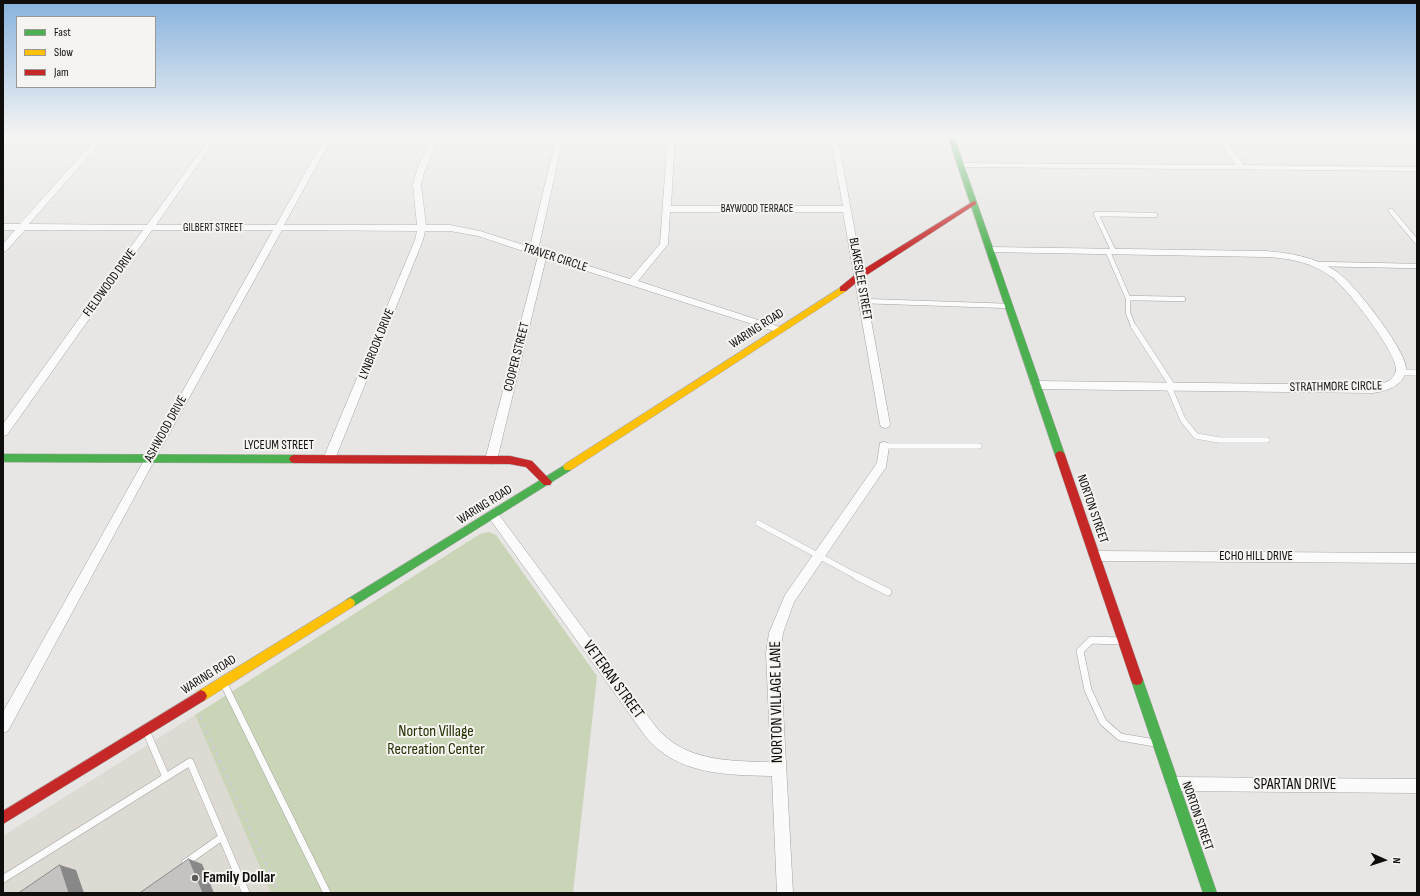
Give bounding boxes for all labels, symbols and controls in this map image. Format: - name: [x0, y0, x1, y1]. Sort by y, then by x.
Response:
- legend: [16, 16, 156, 88]
- text: Fast: [54, 25, 71, 40]
- text: Slow: [54, 45, 73, 60]
- text: Jam: [54, 65, 69, 80]
- street label: BAYWOOD TERRACE: [721, 202, 793, 216]
- street label: GILBERT STREET: [183, 221, 243, 235]
- street label: BLAKESLEE STREET: [845, 237, 875, 321]
- street label: TRAVER CIRCLE: [521, 240, 589, 276]
- street label: FIELDWOOD DRIVE: [80, 246, 140, 320]
- street label: LYNBROOK DRIVE: [356, 306, 398, 382]
- street label: WARING ROAD: [727, 306, 787, 352]
- street label: COOPER STREET: [501, 321, 533, 393]
- street label: STRATHMORE CIRCLE: [1290, 378, 1382, 396]
- street label: ASHWOOD DRIVE: [141, 393, 191, 465]
- street label: LYCEUM STREET: [244, 438, 314, 454]
- street label: NORTON STREET: [1073, 473, 1111, 545]
- street label: WARING ROAD: [455, 482, 515, 528]
- street label: ECHO HILL DRIVE: [1219, 549, 1293, 565]
- street label: VETERAN STREET: [578, 637, 648, 723]
- street label: NORTON VILLAGE LANE: [766, 641, 788, 763]
- street label: WARING ROAD: [179, 652, 239, 698]
- park label: Norton Village Recreation Center: [387, 722, 485, 760]
- street label: SPARTAN DRIVE: [1254, 775, 1336, 795]
- street label: NORTON STREET: [1178, 780, 1216, 852]
- north arrow: [1364, 840, 1404, 880]
- text: N: [1390, 857, 1403, 864]
- place label: Family Dollar: [203, 868, 275, 888]
- marker: Family Dollar: [190, 873, 200, 883]

